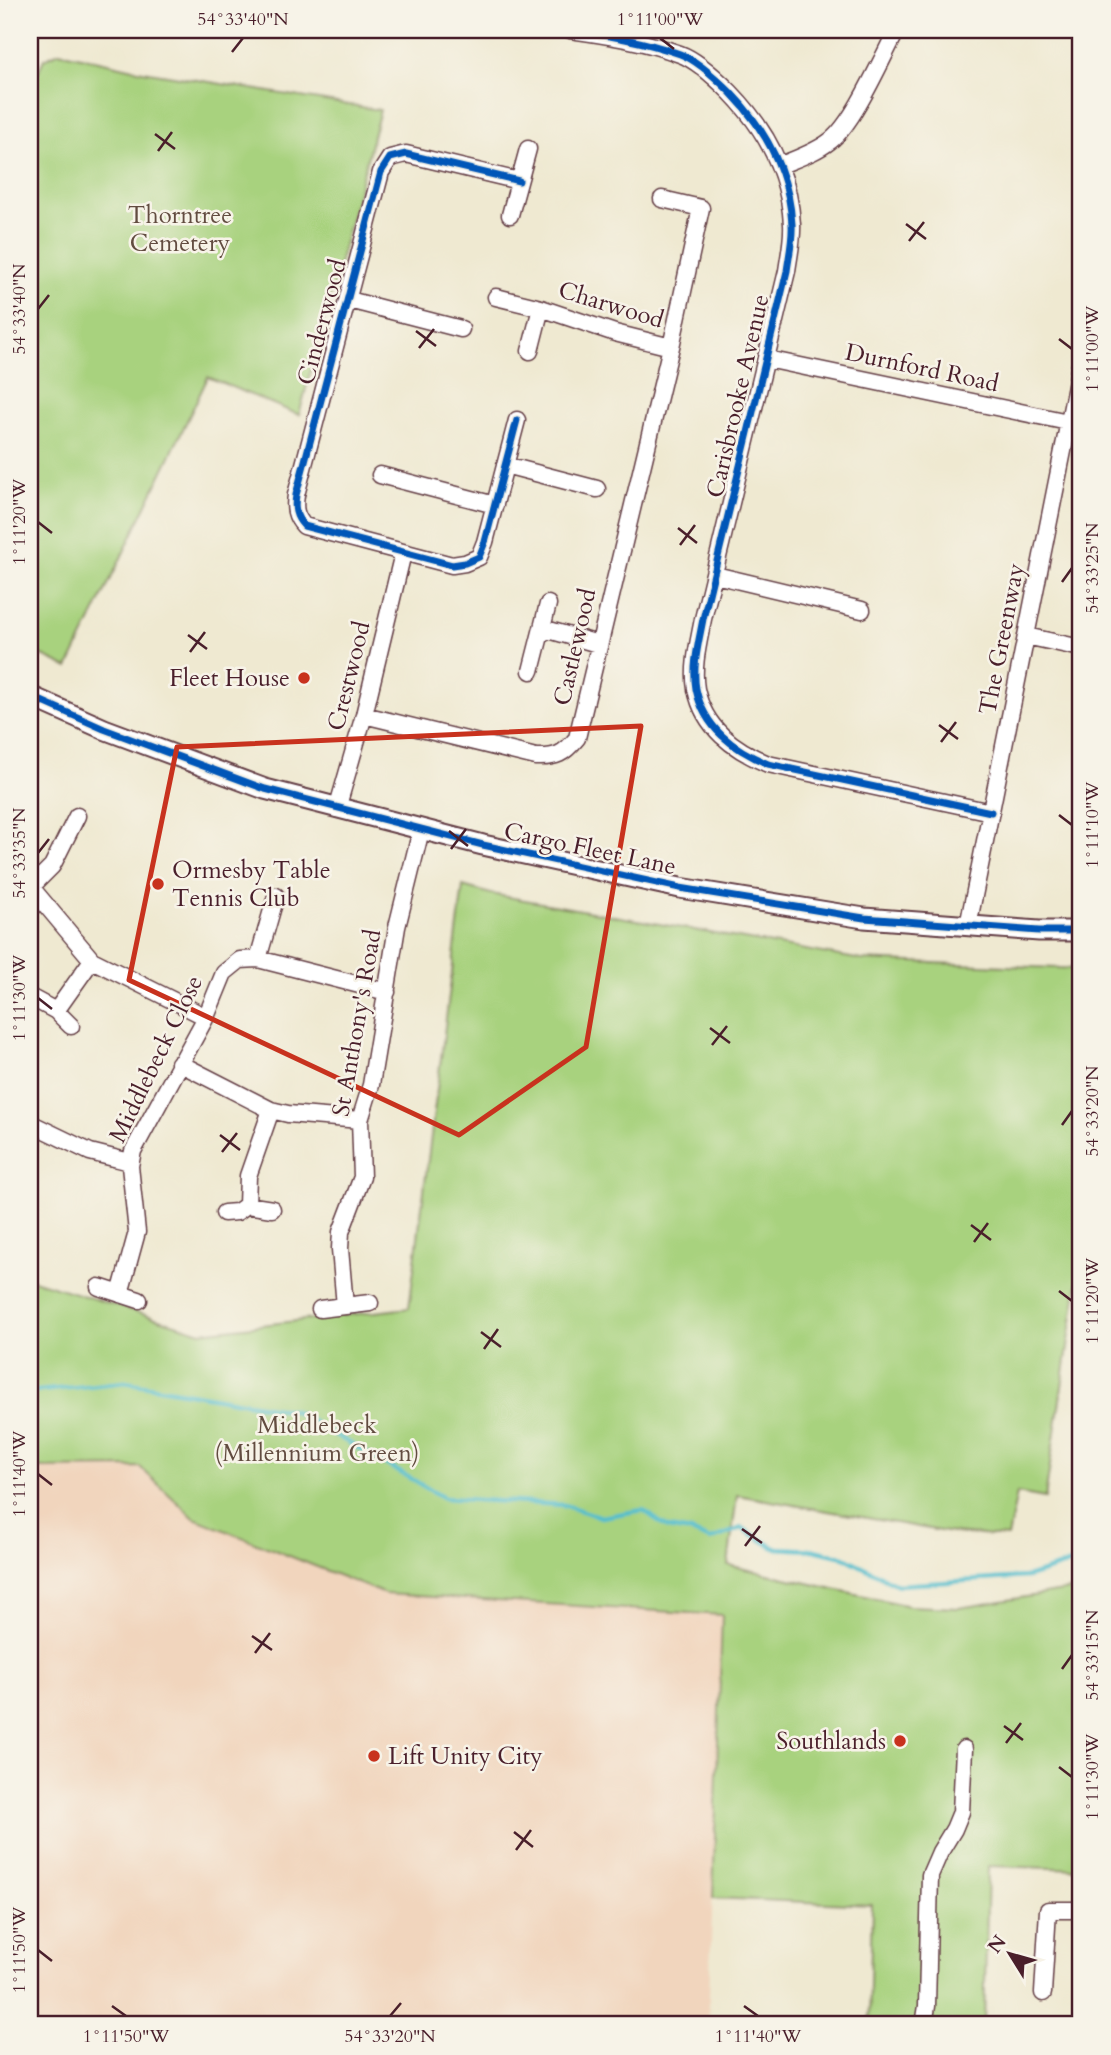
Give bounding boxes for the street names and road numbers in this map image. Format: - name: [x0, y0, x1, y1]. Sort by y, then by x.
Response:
- street label: Cinderwood: [289, 255, 355, 389]
- street label: Charwood: [554, 273, 668, 337]
- street label: Carisbrooke Avenue: [699, 291, 777, 501]
- street label: Durnford Road: [842, 336, 1002, 400]
- street label: The Greenway: [971, 560, 1033, 718]
- street label: Castlewood: [546, 585, 605, 709]
- street label: Crestwood: [319, 618, 379, 734]
- street label: Cargo Fleet Lane: [501, 815, 679, 883]
- street label: St Anthony's Road: [324, 927, 390, 1119]
- street label: Middlebeck Close: [101, 970, 211, 1148]

